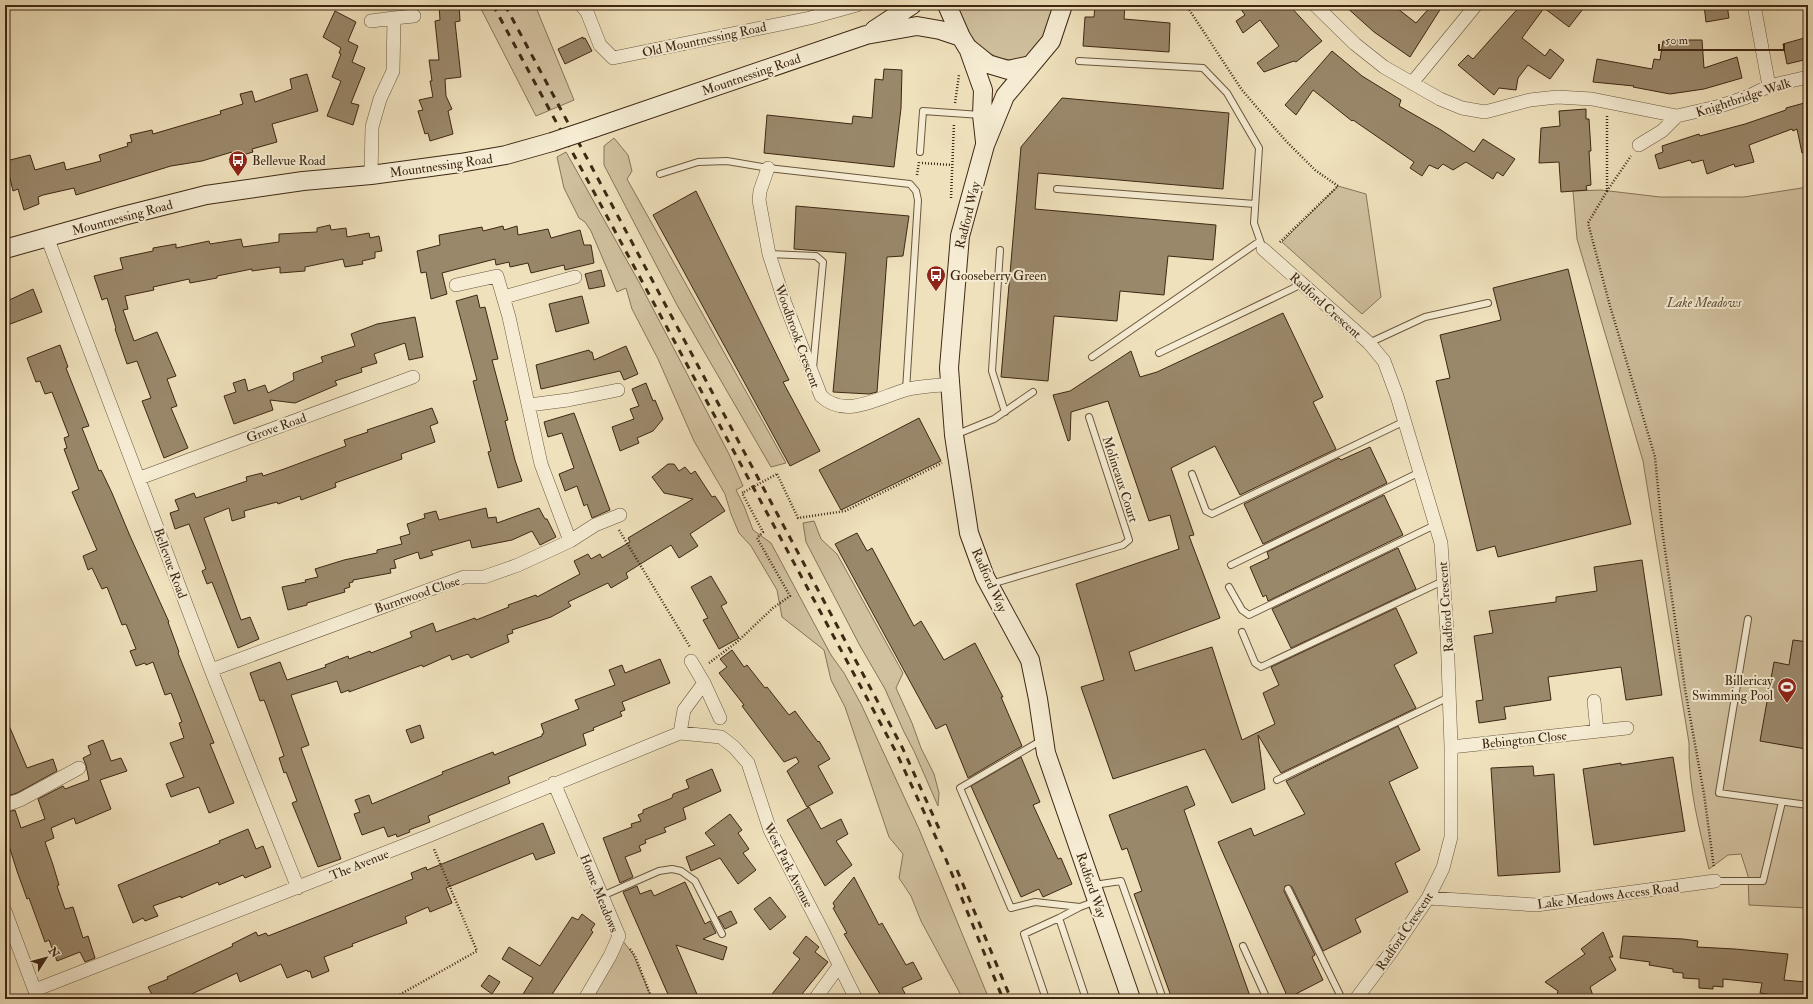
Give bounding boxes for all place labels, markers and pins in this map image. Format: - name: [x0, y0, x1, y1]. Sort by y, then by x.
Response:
- bus stop icon: Bellevue Road: [227, 149, 249, 177]
- place label: Bellevue Road: [252, 153, 326, 169]
- bus stop icon: Gooseberry Green: [925, 264, 947, 292]
- place label: Gooseberry Green: [950, 268, 1047, 285]
- place label: Billericay Swimming Pool: [1692, 673, 1774, 704]
- sports icon: Billericay Swimming Pool: [1776, 676, 1798, 704]

